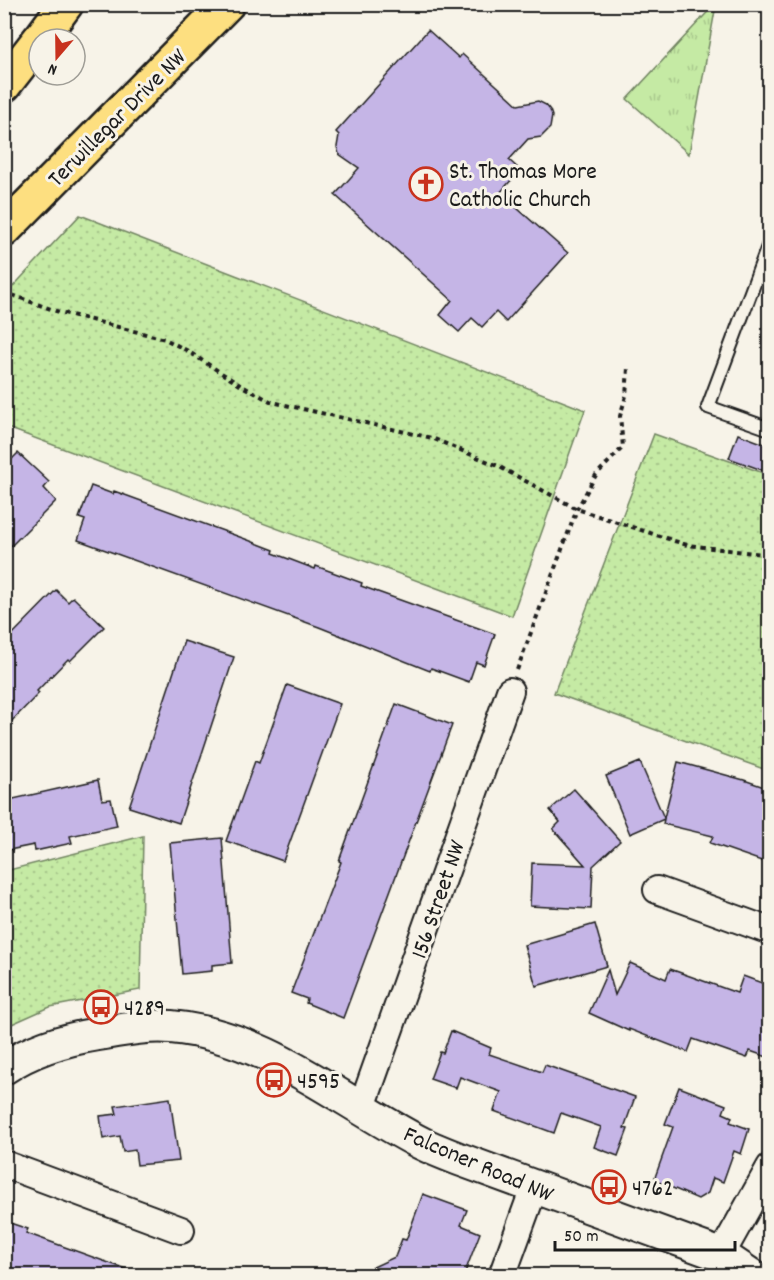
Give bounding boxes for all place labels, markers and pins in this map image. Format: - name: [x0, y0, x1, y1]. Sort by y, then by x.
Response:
- place label: St. Thomas More Catholic Church: [449, 156, 597, 218]
- church icon: St. Thomas More Catholic Church: [408, 166, 444, 202]
- bus stop icon: 4289: [83, 989, 119, 1025]
- place label: 4289: [124, 993, 165, 1027]
- bus stop icon: 4595: [256, 1062, 292, 1098]
- place label: 4595: [297, 1066, 340, 1100]
- bus stop icon: 4762: [591, 1169, 627, 1205]
- place label: 4762: [632, 1173, 673, 1207]

